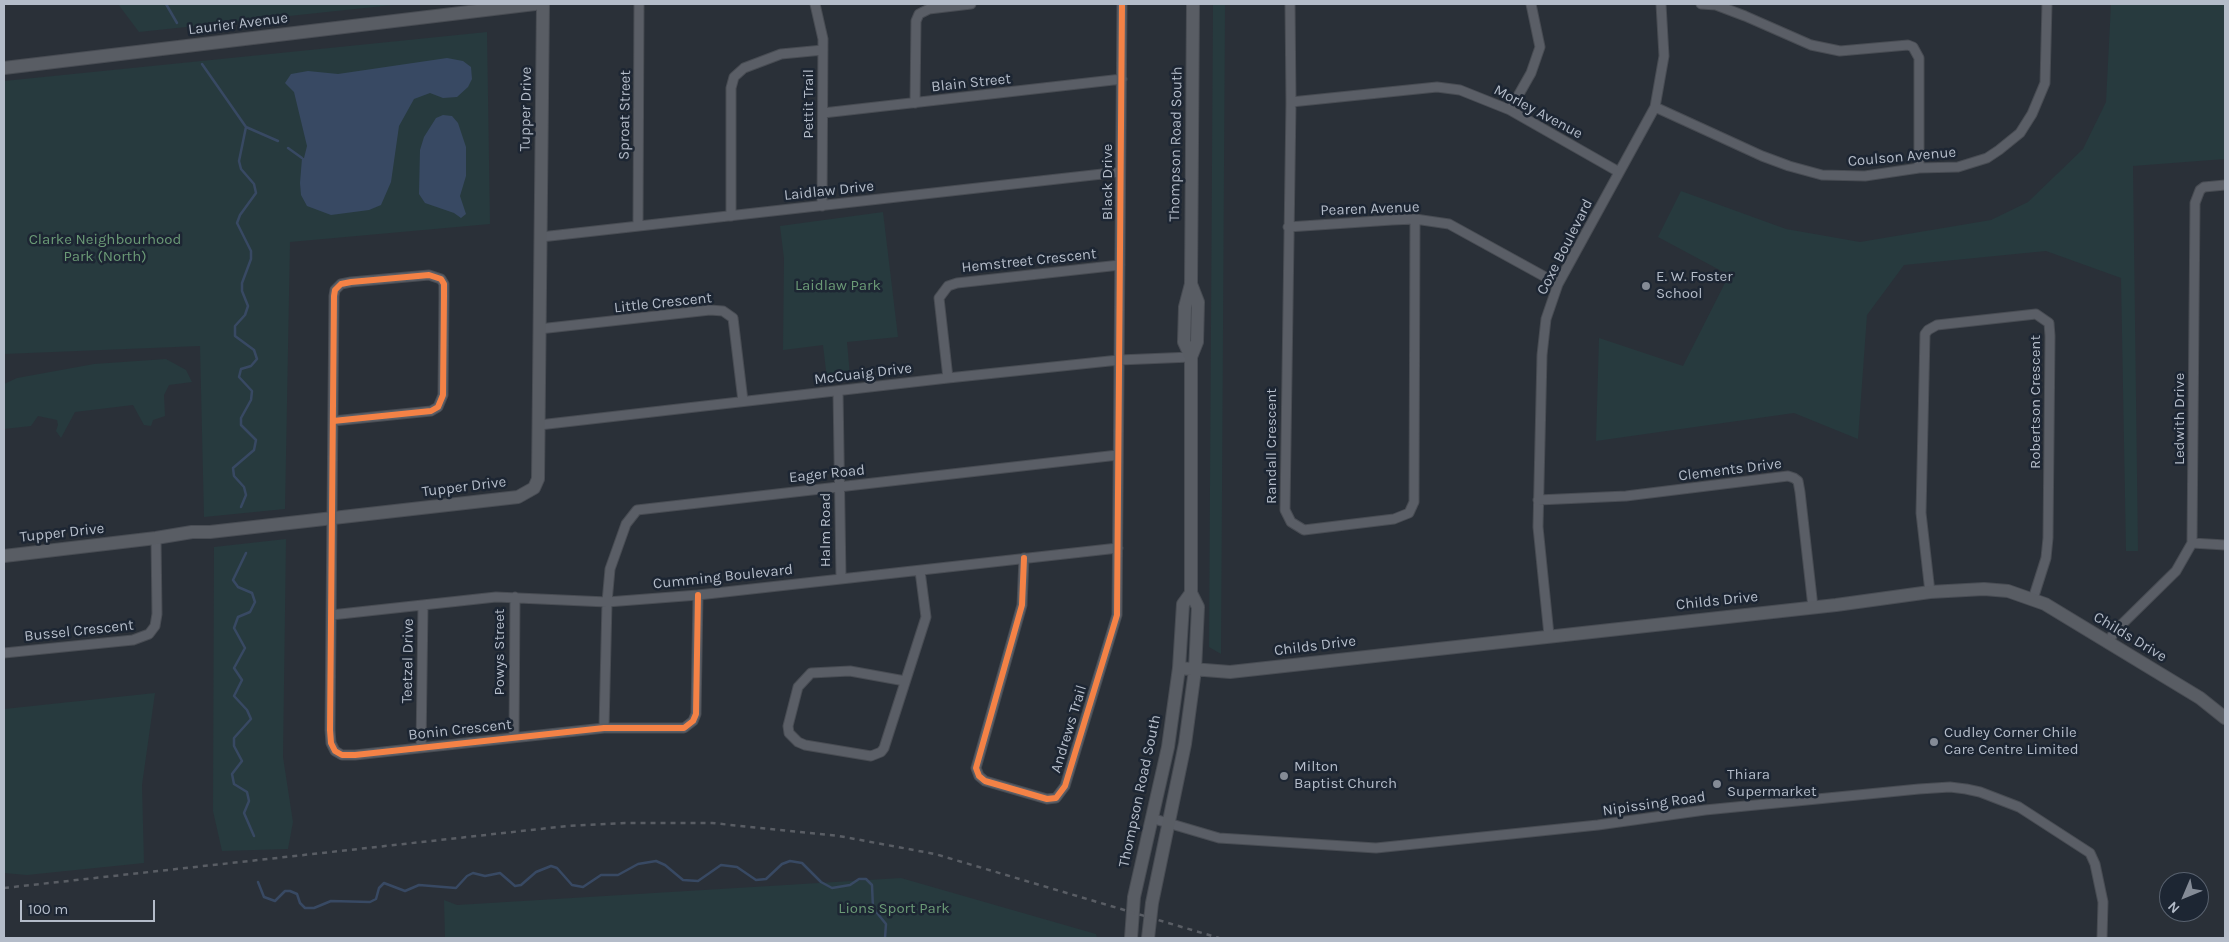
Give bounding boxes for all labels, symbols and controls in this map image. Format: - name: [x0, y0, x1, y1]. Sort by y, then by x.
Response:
- street label: Laurier Avenue: [187, 9, 289, 39]
- street label: Tupper Drive: [516, 66, 536, 152]
- street label: Thompson Road South: [1166, 66, 1186, 222]
- street label: Pettit Trail: [800, 69, 818, 139]
- street label: Sproat Street: [615, 70, 635, 160]
- street label: Blain Street: [930, 70, 1012, 96]
- street label: Morley Avenue: [1490, 81, 1586, 143]
- street label: Coulson Avenue: [1847, 143, 1957, 171]
- street label: Black Drive: [1099, 144, 1117, 220]
- street label: Laidlaw Drive: [783, 177, 875, 205]
- street label: Coxe Boulevard: [1533, 196, 1597, 298]
- street label: Pearen Avenue: [1320, 198, 1420, 220]
- park label: Clarke Neighbourhood Park (North): [29, 231, 181, 266]
- street label: Hemstreet Crescent: [961, 245, 1097, 277]
- place label: E. W. Foster School: [1656, 268, 1733, 303]
- park label: Laidlaw Park: [795, 277, 881, 295]
- marker: E. W. Foster School: [1640, 280, 1652, 292]
- street label: Little Crescent: [613, 289, 713, 317]
- street label: Robertson Crescent: [2027, 335, 2045, 469]
- street label: McCuaig Drive: [813, 359, 913, 389]
- street label: Ledwith Drive: [2171, 373, 2189, 465]
- street label: Randall Crescent: [1263, 388, 1281, 504]
- street label: Clements Drive: [1677, 455, 1783, 485]
- street label: Eager Road: [788, 461, 866, 487]
- street label: Tupper Drive: [421, 473, 507, 501]
- street label: Halm Road: [817, 493, 835, 567]
- street label: Tupper Drive: [19, 520, 105, 546]
- street label: Cumming Boulevard: [652, 561, 794, 593]
- street label: Childs Drive: [1675, 588, 1759, 614]
- street label: Childs Drive: [2090, 608, 2170, 666]
- street label: Powys Street: [491, 609, 509, 695]
- street label: Bussel Crescent: [23, 616, 135, 646]
- street label: Teetzel Drive: [398, 618, 418, 704]
- street label: Childs Drive: [1273, 632, 1357, 660]
- street label: Andrews Trail: [1047, 683, 1091, 775]
- street label: Thompson Road South: [1115, 713, 1165, 869]
- street label: Bonin Crescent: [407, 716, 513, 744]
- place label: Cudley Corner Chile Care Centre Limited: [1944, 724, 2079, 759]
- marker: Cudley Corner Chile Care Centre Limited: [1928, 736, 1940, 748]
- place label: Milton Baptist Church: [1294, 758, 1397, 793]
- place label: Thiara Supermarket: [1727, 766, 1817, 801]
- marker: Milton Baptist Church: [1278, 770, 1290, 782]
- marker: Thiara Supermarket: [1711, 778, 1723, 790]
- street label: Nipissing Road: [1601, 788, 1707, 820]
- north arrow: [2159, 872, 2209, 922]
- scale bar: [22, 890, 158, 922]
- text: N: [2164, 898, 2183, 917]
- text: 100 m: [28, 900, 68, 918]
- park label: Lions Sport Park: [838, 900, 950, 918]

